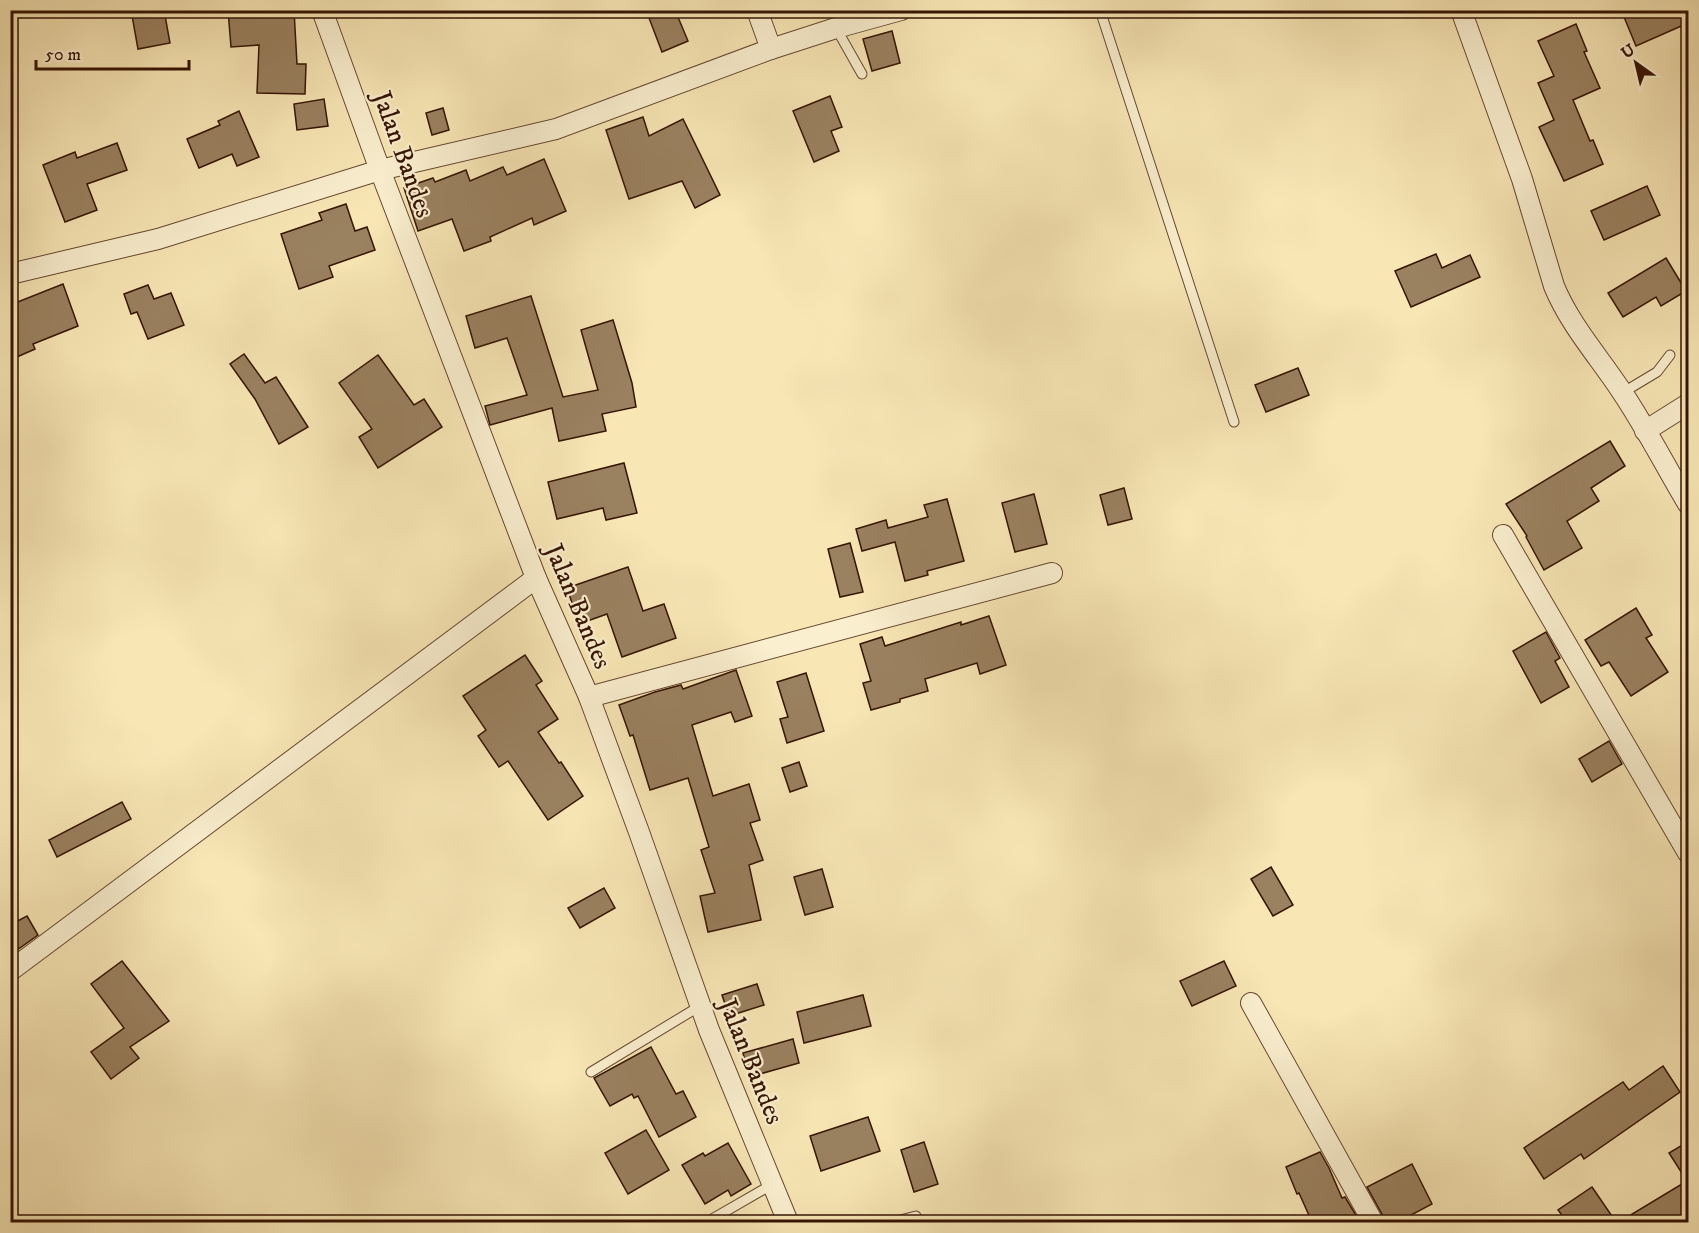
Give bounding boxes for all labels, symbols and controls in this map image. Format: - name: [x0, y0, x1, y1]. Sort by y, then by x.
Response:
- scale bar: [36, 33, 189, 71]
- north arrow: [1606, 33, 1666, 93]
- text: U: [1617, 39, 1639, 63]
- text: 50 m: [45, 44, 81, 66]
- street label: Jalan Bandes: [364, 85, 441, 222]
- street label: Jalan Bandes: [536, 537, 619, 674]
- street label: Jalan Bandes: [710, 992, 791, 1129]

